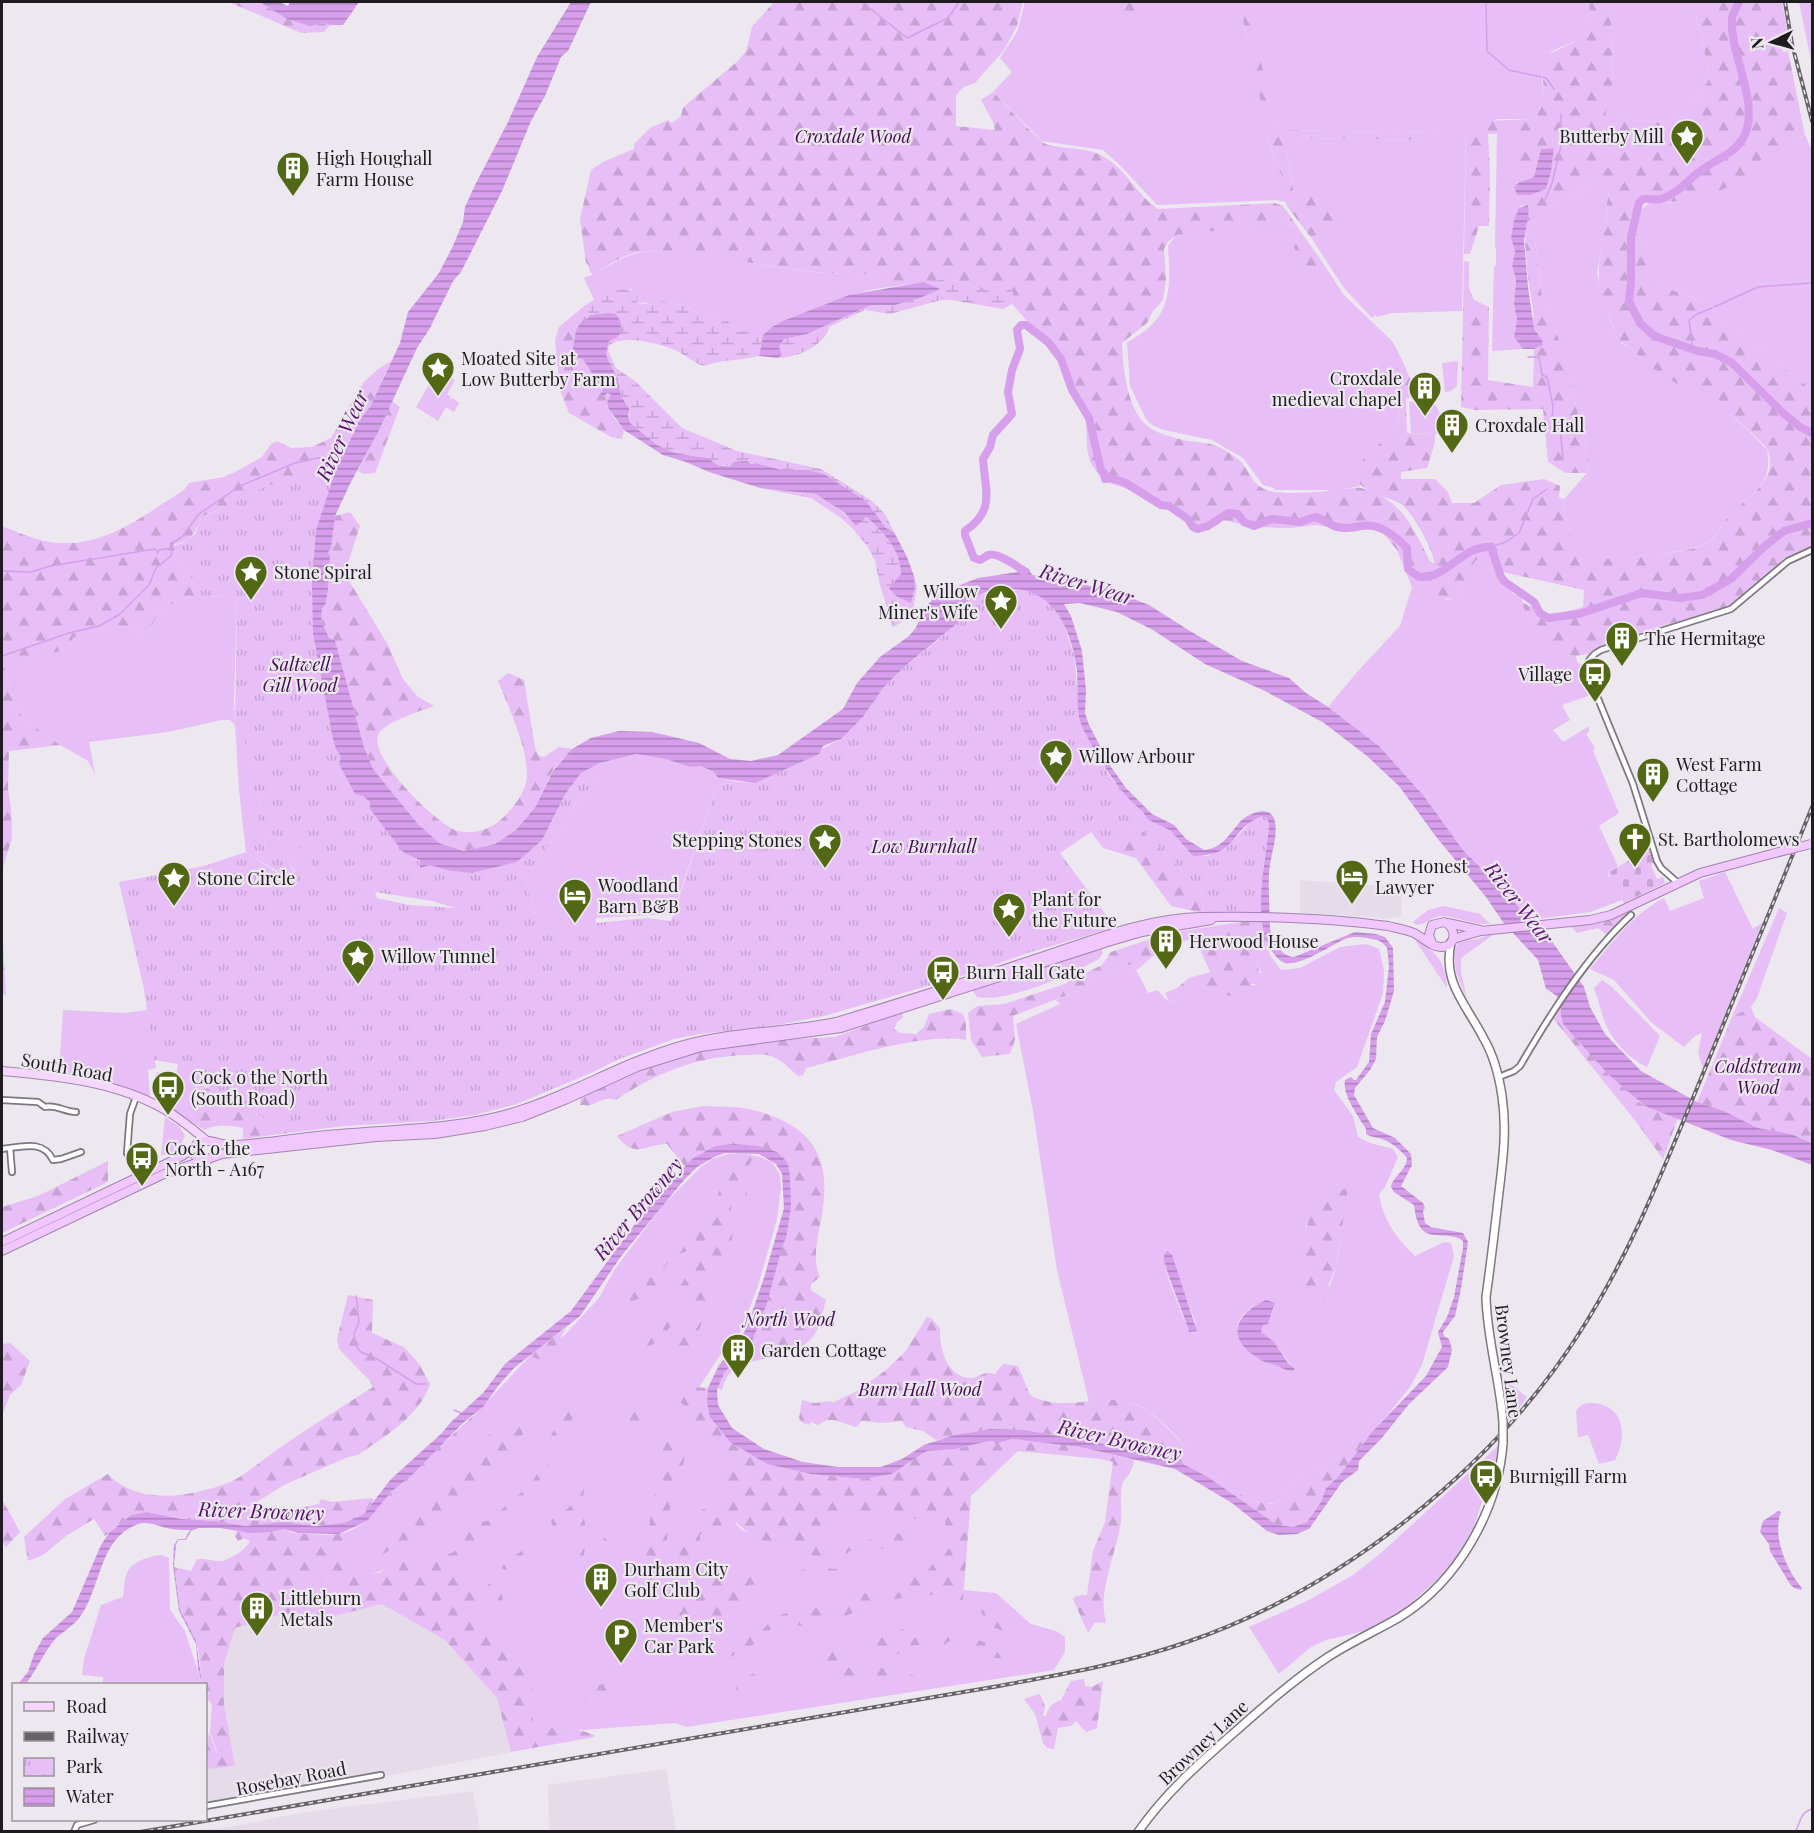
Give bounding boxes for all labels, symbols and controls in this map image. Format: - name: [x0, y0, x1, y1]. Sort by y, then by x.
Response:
- north arrow: [1742, 12, 1802, 72]
- text: N: [1746, 36, 1768, 50]
- place icon: Butterby Mill: [1669, 118, 1705, 165]
- park label: Croxdale Wood: [795, 124, 913, 148]
- place label: Butterby Mill: [1559, 124, 1664, 148]
- place label: High Houghall Farm House: [316, 146, 432, 191]
- building icon: High Houghall Farm House: [275, 150, 311, 197]
- place label: Moated Site at Low Butterby Farm: [461, 346, 616, 391]
- place icon: Moated Site at Low Butterby Farm: [420, 350, 456, 397]
- place label: Croxdale medieval chapel: [1272, 366, 1402, 411]
- building icon: Croxdale medieval chapel: [1407, 370, 1443, 417]
- water label: River Wear: [308, 384, 374, 485]
- building icon: Croxdale Hall: [1434, 407, 1470, 454]
- place label: Croxdale Hall: [1475, 413, 1584, 437]
- place icon: Stone Spiral: [233, 554, 269, 601]
- water label: River Wear: [1036, 556, 1139, 610]
- place label: Stone Spiral: [274, 560, 372, 584]
- place label: Willow Miner's Wife: [878, 579, 978, 624]
- place icon: Willow Miner's Wife: [983, 583, 1019, 630]
- building icon: The Hermitage: [1604, 620, 1640, 667]
- place label: The Hermitage: [1645, 626, 1766, 650]
- park label: Saltwell Gill Wood: [263, 652, 339, 697]
- bus stop icon: Village: [1577, 656, 1613, 703]
- place label: Village: [1517, 662, 1572, 686]
- place icon: Willow Arbour: [1038, 738, 1074, 785]
- place label: Willow Arbour: [1078, 744, 1195, 768]
- place label: West Farm Cottage: [1675, 752, 1762, 797]
- building icon: West Farm Cottage: [1635, 756, 1671, 803]
- church icon: St. Bartholomews: [1617, 821, 1653, 868]
- place icon: Stepping Stones: [807, 822, 843, 869]
- place label: St. Bartholomews: [1658, 827, 1800, 851]
- place label: Stepping Stones: [672, 828, 802, 852]
- park label: Low Burnhall: [871, 834, 977, 858]
- place label: The Honest Lawyer: [1375, 854, 1468, 899]
- water label: River Wear: [1479, 855, 1561, 950]
- hotel icon: The Honest Lawyer: [1334, 858, 1370, 905]
- place icon: Stone Circle: [156, 860, 192, 907]
- place label: Stone Circle: [197, 866, 295, 890]
- place label: Woodland Barn B&B: [597, 873, 679, 918]
- hotel icon: Woodland Barn B&B: [557, 877, 593, 924]
- place label: Plant for the Future: [1032, 887, 1117, 932]
- place icon: Plant for the Future: [991, 891, 1027, 938]
- building icon: Herwood House: [1148, 923, 1184, 970]
- place label: Herwood House: [1189, 929, 1319, 953]
- place icon: Willow Tunnel: [340, 938, 376, 985]
- place label: Willow Tunnel: [380, 944, 496, 968]
- bus stop icon: Burn Hall Gate: [925, 954, 961, 1001]
- place label: Burn Hall Gate: [966, 960, 1085, 984]
- street label: South Road: [19, 1047, 115, 1087]
- park label: Coldstream Wood: [1714, 1054, 1802, 1099]
- place label: Cock o the North (South Road): [191, 1065, 328, 1110]
- bus stop icon: Cock o the North (South Road): [150, 1069, 186, 1116]
- place label: Cock o the North - A167: [165, 1136, 265, 1181]
- bus stop icon: Cock o the North - A167: [124, 1140, 160, 1187]
- water label: River Browney: [585, 1151, 688, 1266]
- street label: Browney Lane: [1490, 1303, 1528, 1419]
- park label: North Wood: [741, 1307, 836, 1331]
- building icon: Garden Cottage: [720, 1332, 756, 1379]
- place label: Garden Cottage: [761, 1338, 887, 1362]
- park label: Burn Hall Wood: [857, 1377, 983, 1401]
- water label: River Browney: [1055, 1411, 1185, 1466]
- bus stop icon: Burnigill Farm: [1468, 1458, 1504, 1505]
- place label: Burnigill Farm: [1509, 1464, 1627, 1488]
- water label: River Browney: [196, 1494, 325, 1526]
- place label: Durham City Golf Club: [624, 1557, 728, 1602]
- building icon: Durham City Golf Club: [583, 1561, 619, 1608]
- place label: Littleburn Metals: [280, 1586, 362, 1631]
- building icon: Littleburn Metals: [239, 1590, 275, 1637]
- place label: Member's Car Park: [644, 1613, 723, 1658]
- parking icon: Member's Car Park: [603, 1617, 639, 1664]
- legend: [12, 1683, 207, 1821]
- text: Road: [66, 1694, 107, 1718]
- street label: Browney Lane: [1153, 1694, 1253, 1790]
- text: Railway: [66, 1724, 129, 1748]
- text: Park: [66, 1754, 103, 1778]
- street label: Rosebay Road: [234, 1755, 349, 1800]
- text: Water: [65, 1784, 114, 1808]

